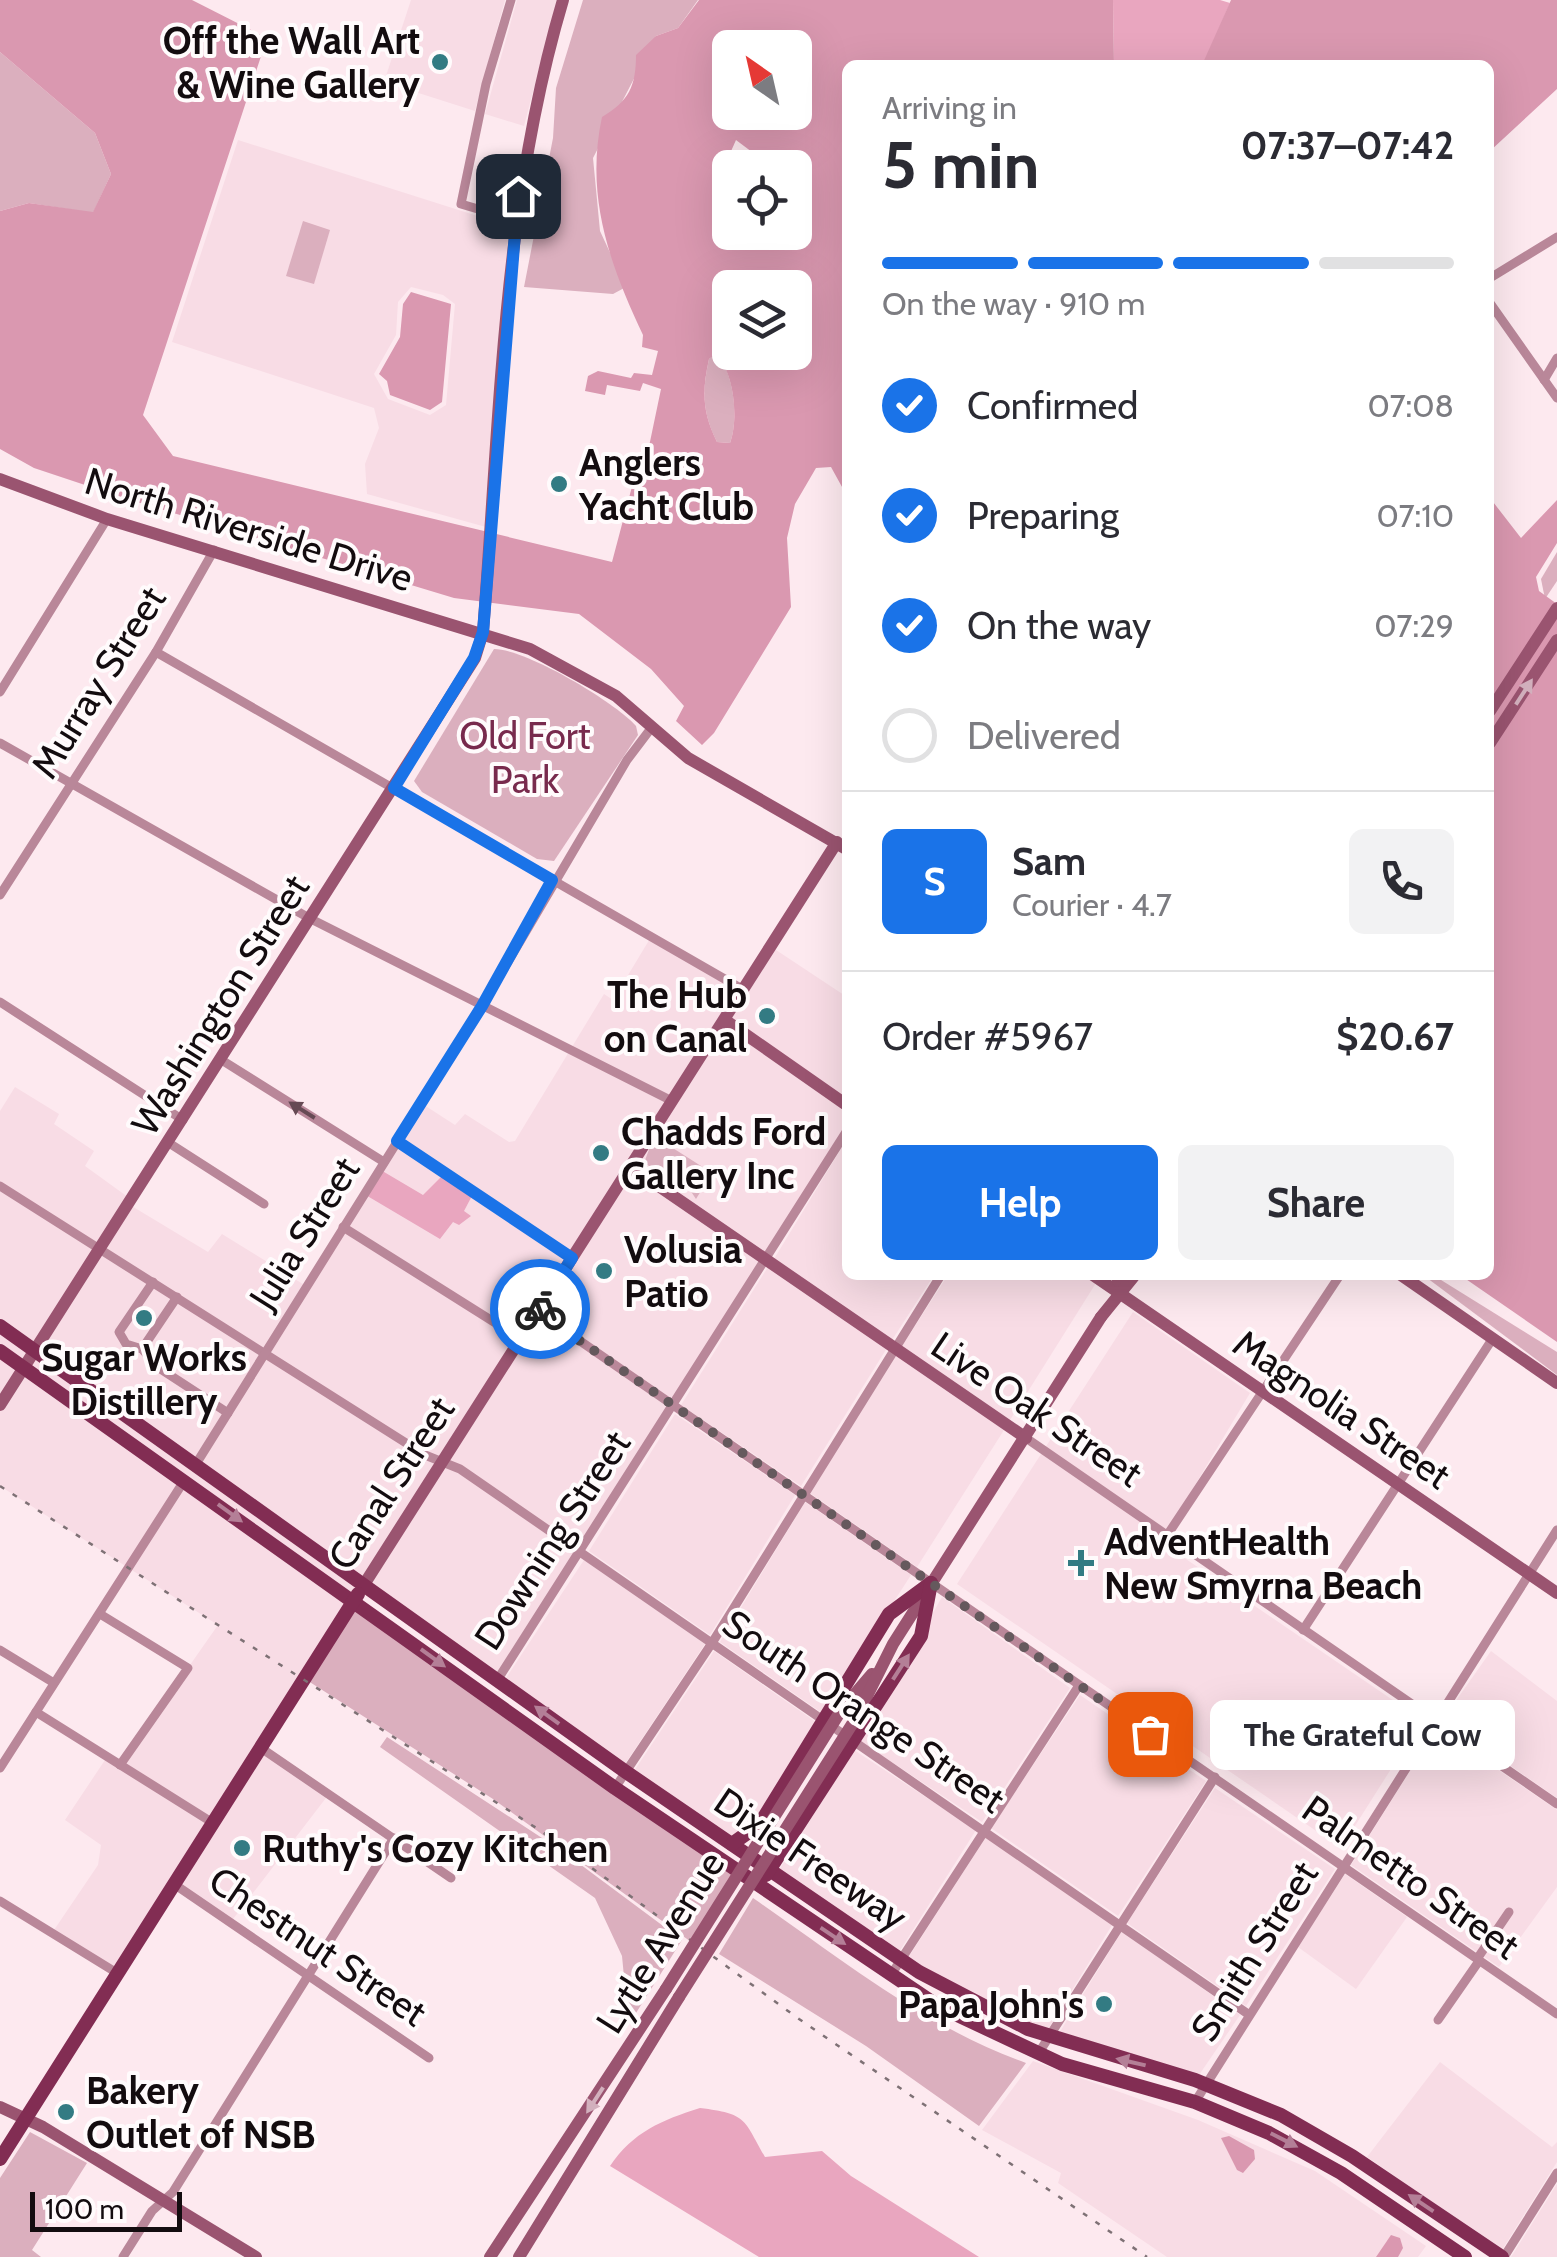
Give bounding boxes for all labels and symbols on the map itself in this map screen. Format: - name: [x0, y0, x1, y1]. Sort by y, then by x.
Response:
- place label: Off the Wall Art & Wine Gallery: [163, 17, 421, 108]
- north arrow: [712, 30, 812, 130]
- marker: Off the Wall Art & Wine Gallery: [429, 51, 451, 73]
- pin: [476, 154, 561, 239]
- place label: Anglers Yacht Club: [578, 439, 754, 530]
- street label: North Riverside Drive: [80, 457, 418, 601]
- marker: Anglers Yacht Club: [548, 473, 570, 495]
- street label: Murray Street: [21, 577, 176, 786]
- one-way arrow: [1514, 678, 1532, 705]
- park label: Old Fort Park: [459, 712, 591, 803]
- street label: Washington Street: [121, 866, 319, 1144]
- place label: The Hub on Canal: [604, 971, 747, 1062]
- marker: The Hub on Canal: [756, 1005, 778, 1027]
- one-way arrow: [288, 1102, 316, 1119]
- place label: Chadds Ford Gallery Inc: [621, 1108, 826, 1199]
- marker: Chadds Ford Gallery Inc: [590, 1142, 612, 1164]
- street label: Julia Street: [238, 1148, 369, 1319]
- place label: Volusia Patio: [624, 1226, 742, 1317]
- courier: [490, 1259, 590, 1359]
- marker: Volusia Patio: [593, 1260, 615, 1282]
- marker: Sugar Works Distillery: [133, 1307, 155, 1329]
- street label: Magnolia Street: [1225, 1319, 1460, 1499]
- street label: Live Oak Street: [923, 1321, 1151, 1497]
- place label: Sugar Works Distillery: [41, 1334, 247, 1425]
- street label: Canal Street: [318, 1388, 464, 1578]
- street label: Downing Street: [464, 1422, 640, 1658]
- one-way arrow: [217, 1503, 243, 1522]
- place label: AdventHealth New Smyrna Beach: [1104, 1518, 1422, 1609]
- marker: AdventHealth New Smyrna Beach: [1068, 1550, 1094, 1576]
- street label: South Orange Street: [714, 1599, 1014, 1823]
- one-way arrow: [420, 1647, 446, 1667]
- one-way arrow: [892, 1653, 910, 1680]
- pin: [1108, 1692, 1193, 1777]
- callout: The Grateful Cow: [1210, 1699, 1515, 1769]
- one-way arrow: [534, 1706, 561, 1725]
- street label: Dixie Freeway: [706, 1777, 916, 1941]
- street label: Palmetto Street: [1294, 1785, 1529, 1969]
- place label: Ruthy's Cozy Kitchen: [262, 1825, 608, 1872]
- marker: Ruthy's Cozy Kitchen: [231, 1837, 253, 1859]
- street label: Lytle Avenue: [586, 1842, 734, 2042]
- street label: Smith Street: [1180, 1852, 1328, 2050]
- street label: Chestnut Street: [200, 1856, 436, 2036]
- one-way arrow: [820, 1926, 847, 1945]
- place label: Papa John's: [898, 1981, 1084, 2028]
- marker: Papa John's: [1093, 1993, 1115, 2015]
- one-way arrow: [1115, 2054, 1146, 2069]
- place label: Bakery Outlet of NSB: [86, 2067, 315, 2158]
- one-way arrow: [586, 2087, 604, 2114]
- marker: Bakery Outlet of NSB: [55, 2101, 77, 2123]
- one-way arrow: [1270, 2132, 1299, 2149]
- scale bar: [30, 2187, 182, 2232]
- one-way arrow: [1408, 2194, 1435, 2212]

